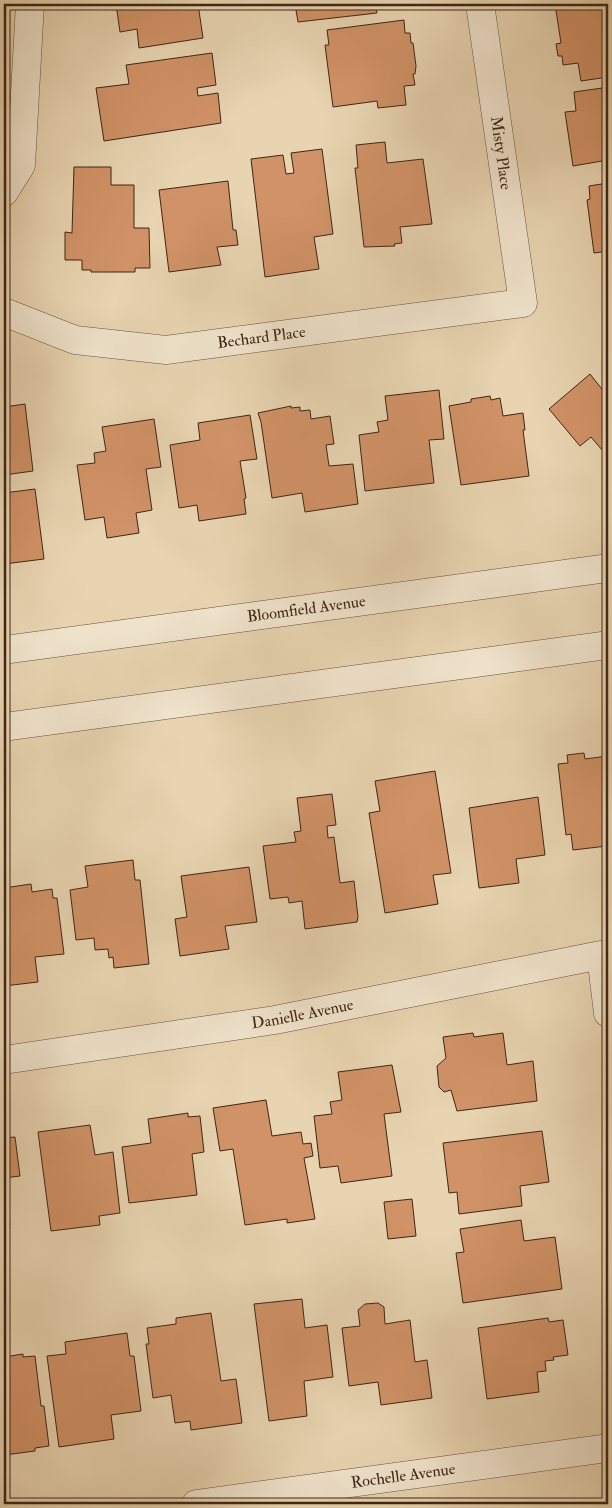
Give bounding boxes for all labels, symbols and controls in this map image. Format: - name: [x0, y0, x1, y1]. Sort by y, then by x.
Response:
- street label: Misty Place: [486, 115, 516, 191]
- street label: Bechard Place: [216, 322, 307, 353]
- street label: Bloomfield Avenue: [246, 591, 367, 627]
- street label: Danielle Avenue: [250, 995, 355, 1033]
- street label: Rochelle Avenue: [350, 1459, 457, 1493]

